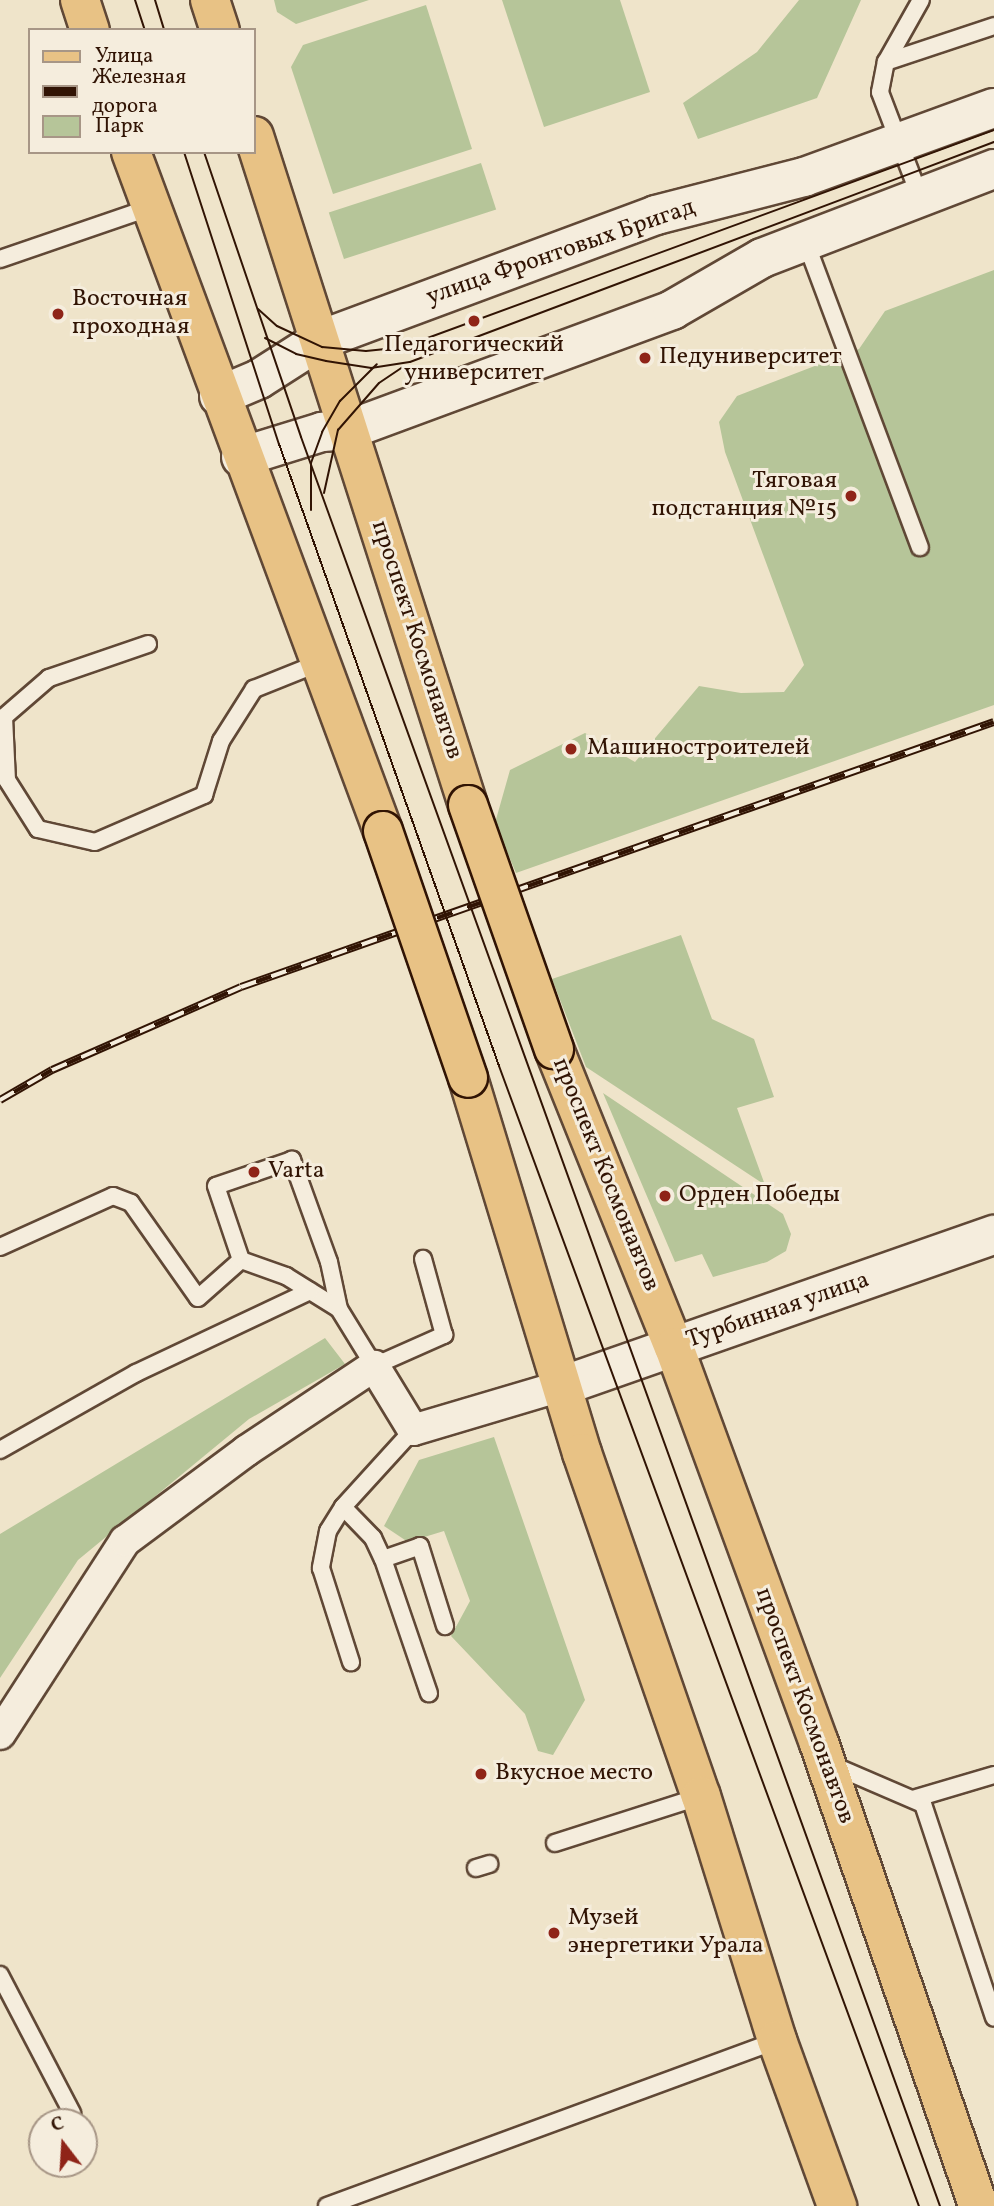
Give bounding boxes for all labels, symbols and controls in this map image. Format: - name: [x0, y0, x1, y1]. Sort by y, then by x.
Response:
- legend: [28, 28, 256, 154]
- text: Улица: [95, 42, 153, 71]
- text: Железная дорога: [92, 63, 186, 121]
- text: Парк: [95, 112, 144, 141]
- street label: улица Фронтовых Бригад: [423, 193, 699, 313]
- place label: Восточная проходная: [72, 286, 189, 342]
- marker: Восточная проходная: [50, 306, 66, 322]
- marker: Педагогический университет: [466, 313, 482, 329]
- place label: Педагогический университет: [384, 332, 564, 388]
- place label: Педуниверситет: [659, 344, 842, 372]
- marker: Педуниверситет: [637, 350, 653, 366]
- place label: Тяговая подстанция №15: [652, 468, 837, 524]
- marker: Тяговая подстанция №15: [843, 488, 859, 504]
- street label: проспект Космонавтов: [364, 517, 468, 763]
- place label: Машиностроителей: [587, 735, 810, 763]
- marker: Машиностроителей: [561, 739, 581, 759]
- street label: проспект Космонавтов: [545, 1054, 665, 1296]
- place label: Varta: [268, 1158, 325, 1186]
- marker: Varta: [246, 1164, 262, 1180]
- place label: Орден Победы: [679, 1182, 840, 1210]
- marker: Орден Победы: [657, 1188, 673, 1204]
- street label: Турбинная улица: [682, 1266, 874, 1356]
- street label: проспект Космонавтов: [748, 1584, 860, 1828]
- place label: Вкусное место: [495, 1760, 653, 1788]
- marker: Вкусное место: [473, 1766, 489, 1782]
- place label: Музей энергетики Урала: [568, 1905, 764, 1961]
- marker: Музей энергетики Урала: [546, 1925, 562, 1941]
- north arrow: [28, 2108, 98, 2178]
- text: С: [48, 2111, 67, 2139]

